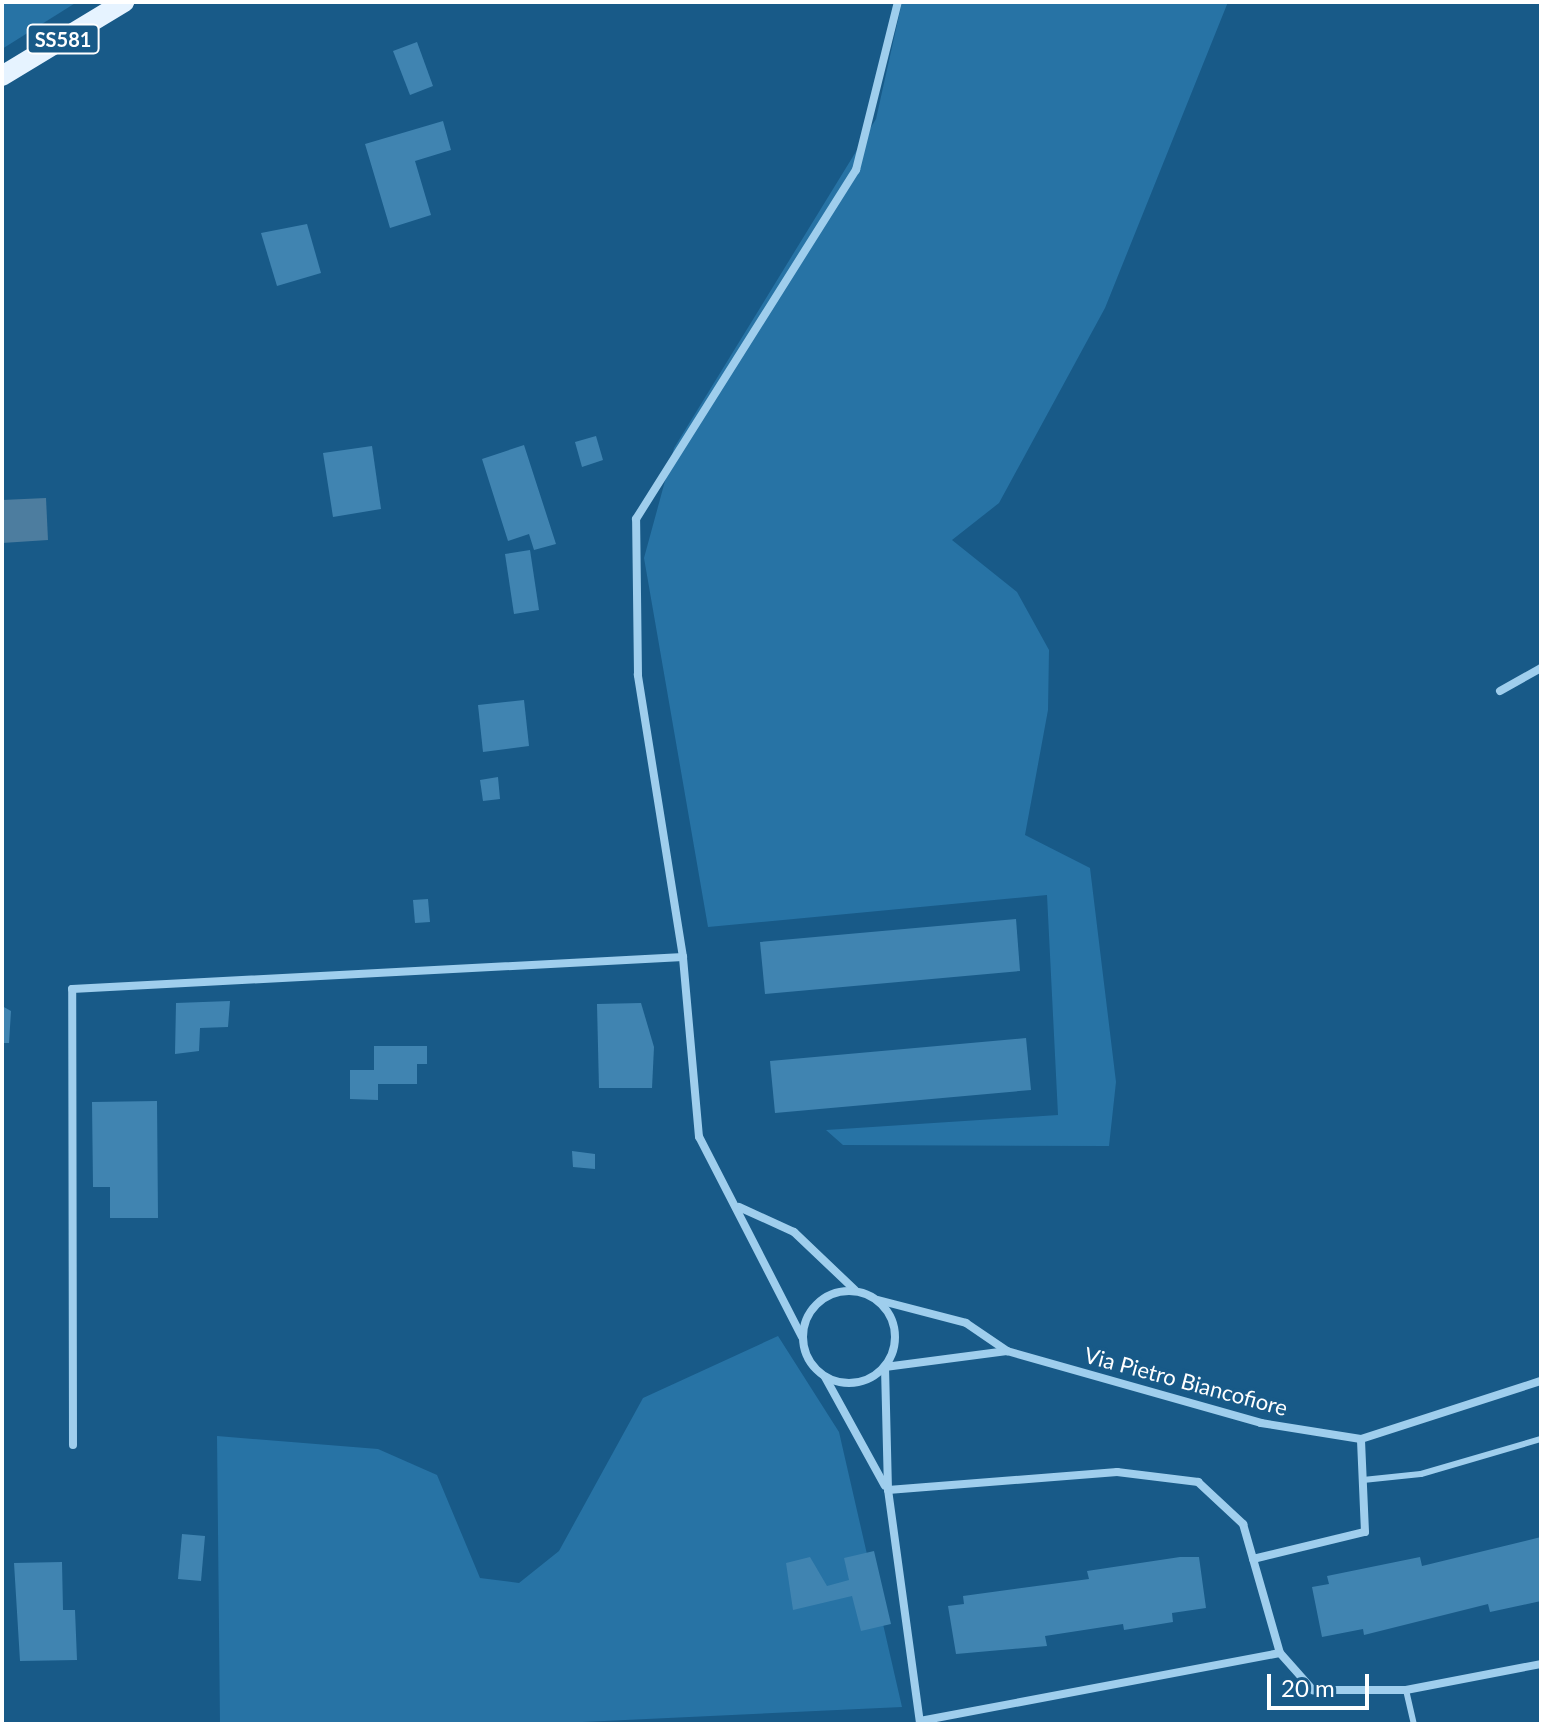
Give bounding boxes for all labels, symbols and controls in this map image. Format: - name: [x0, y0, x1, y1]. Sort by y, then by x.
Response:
- road number: SS581: [25, 23, 101, 55]
- street label: Via Pietro Biancofiore: [1081, 1341, 1291, 1421]
- scale bar: [1271, 1658, 1373, 1708]
- text: 20 m: [1281, 1673, 1335, 1702]

